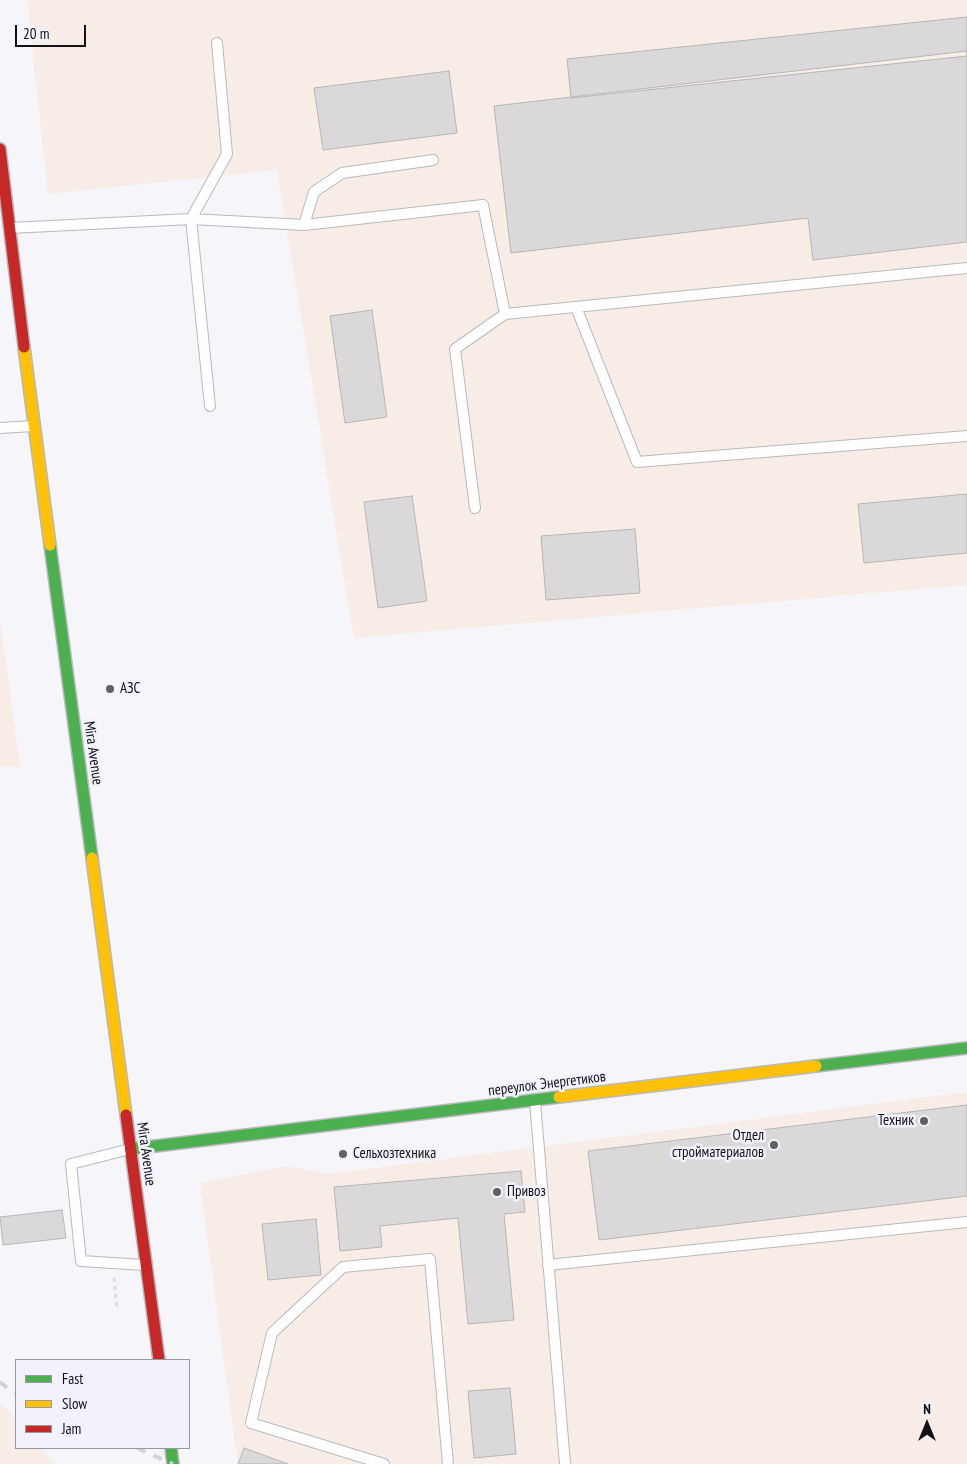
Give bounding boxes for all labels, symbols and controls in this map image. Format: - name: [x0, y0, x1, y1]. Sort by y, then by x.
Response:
- scale bar: [18, 15, 89, 47]
- text: 20 m: [23, 24, 49, 43]
- place label: АЗС: [120, 680, 140, 698]
- marker: АЗС: [104, 683, 116, 695]
- street label: Mira Avenue: [80, 720, 106, 786]
- street label: переулок Энергетиков: [487, 1068, 607, 1100]
- place label: Техник: [878, 1112, 914, 1130]
- marker: Техник: [918, 1115, 930, 1127]
- street label: Mira Avenue: [133, 1121, 159, 1187]
- place label: Отдел стройматериалов: [672, 1127, 764, 1162]
- marker: Отдел стройматериалов: [768, 1139, 780, 1151]
- place label: Сельхозтехника: [353, 1145, 436, 1163]
- marker: Сельхозтехника: [337, 1148, 349, 1160]
- place label: Привоз: [507, 1183, 546, 1201]
- marker: Привоз: [491, 1186, 503, 1198]
- legend: [15, 1359, 190, 1449]
- text: Fast: [62, 1369, 83, 1388]
- text: Slow: [62, 1394, 87, 1413]
- north arrow: [902, 1399, 952, 1449]
- text: N: [923, 1400, 931, 1418]
- text: Jam: [62, 1419, 81, 1438]

